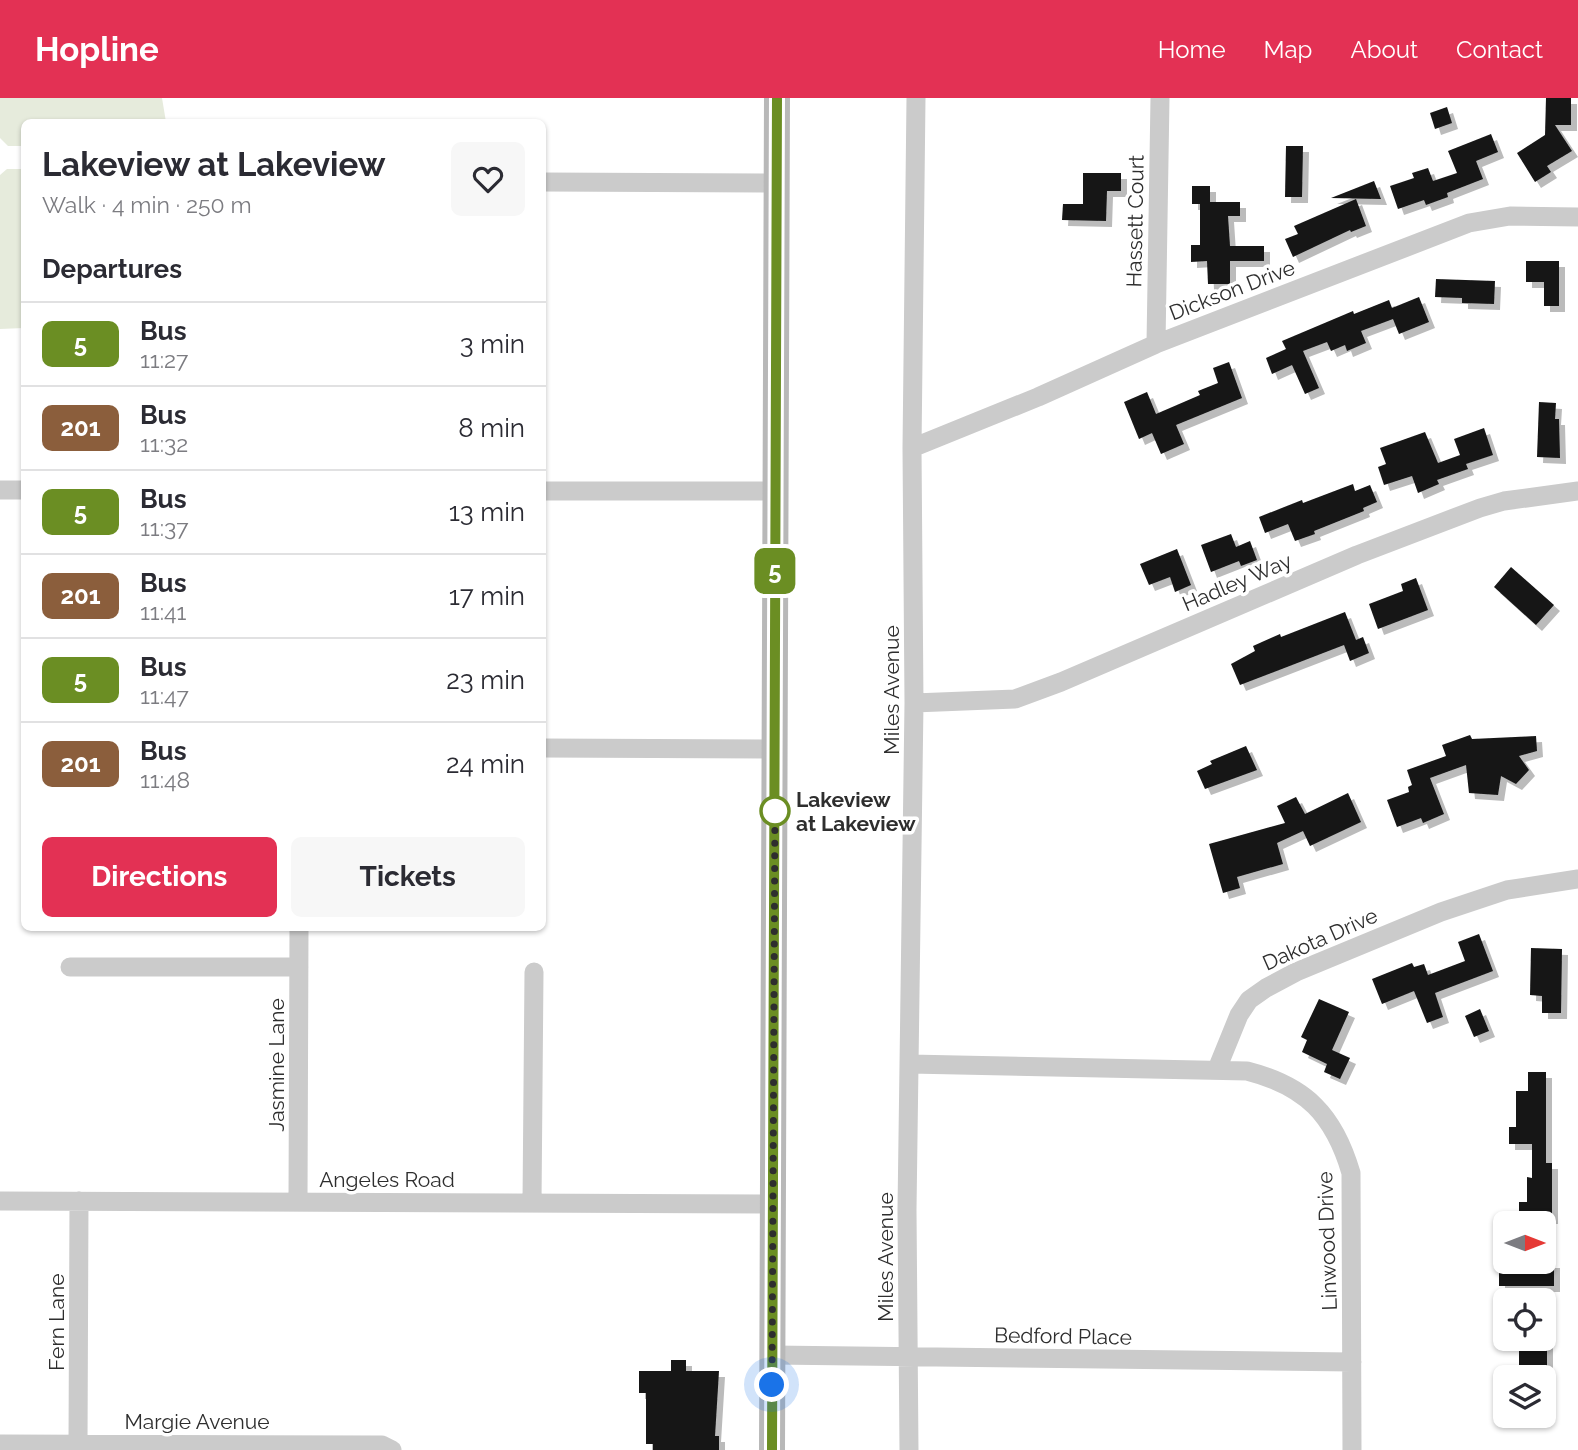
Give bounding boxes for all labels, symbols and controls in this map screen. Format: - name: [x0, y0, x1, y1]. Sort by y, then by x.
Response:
- text: Hopline: [35, 30, 159, 69]
- text: Home: [1158, 35, 1226, 64]
- text: Map: [1264, 35, 1312, 64]
- text: About: [1350, 35, 1418, 64]
- text: Contact: [1456, 35, 1543, 64]
- button: heart: [451, 142, 525, 216]
- text: Lakeview at Lakeview: [42, 145, 385, 184]
- street label: Hassett Court: [1121, 155, 1149, 287]
- text: Walk · 4 min · 250 m: [42, 191, 252, 218]
- text: Departures: [42, 254, 182, 284]
- street label: Dickson Drive: [1166, 255, 1298, 325]
- text: Bus: [140, 316, 187, 346]
- text: 5: [74, 329, 87, 358]
- text: 3 min: [460, 329, 525, 359]
- text: 11:27: [140, 346, 188, 373]
- text: Bus: [140, 400, 187, 430]
- text: 201: [60, 413, 101, 442]
- text: 8 min: [458, 413, 525, 443]
- text: 11:32: [140, 430, 188, 457]
- text: Bus: [140, 484, 187, 514]
- text: 5: [74, 497, 87, 526]
- text: 13 min: [449, 497, 525, 527]
- text: 11:37: [140, 514, 188, 541]
- line badge: 5: [752, 548, 798, 594]
- street label: Hadley Way: [1179, 548, 1295, 616]
- text: 5: [768, 556, 782, 585]
- text: Bus: [140, 568, 187, 598]
- text: 201: [60, 581, 101, 610]
- text: 17 min: [449, 581, 525, 611]
- text: 11:41: [140, 598, 186, 625]
- street label: Miles Avenue: [879, 625, 904, 755]
- text: Bus: [140, 652, 187, 682]
- text: 5: [74, 665, 87, 694]
- text: 23 min: [446, 665, 525, 695]
- text: 11:47: [140, 682, 189, 709]
- text: Bus: [140, 736, 187, 766]
- text: 201: [60, 749, 101, 778]
- text: 24 min: [446, 749, 525, 779]
- text: 11:48: [140, 766, 190, 793]
- place label: Lakeview at Lakeview: [796, 787, 916, 836]
- marker: Lakeview at Lakeview: [760, 796, 790, 826]
- button: Directions: [42, 837, 277, 917]
- button: Tickets: [291, 837, 525, 917]
- street label: Dakota Drive: [1259, 903, 1381, 975]
- street label: Jasmine Lane: [264, 998, 289, 1132]
- street label: Angeles Road: [319, 1167, 455, 1192]
- street label: Linwood Drive: [1312, 1171, 1342, 1311]
- street label: Miles Avenue: [873, 1192, 898, 1322]
- north arrow: [1493, 1211, 1556, 1274]
- map controls: [1493, 1211, 1556, 1428]
- street label: Fern Lane: [44, 1273, 69, 1371]
- button: locate: [1493, 1288, 1556, 1351]
- street label: Bedford Place: [994, 1322, 1132, 1350]
- button: layers: [1493, 1365, 1556, 1428]
- your location: [754, 1367, 789, 1402]
- street label: Margie Avenue: [124, 1409, 270, 1434]

